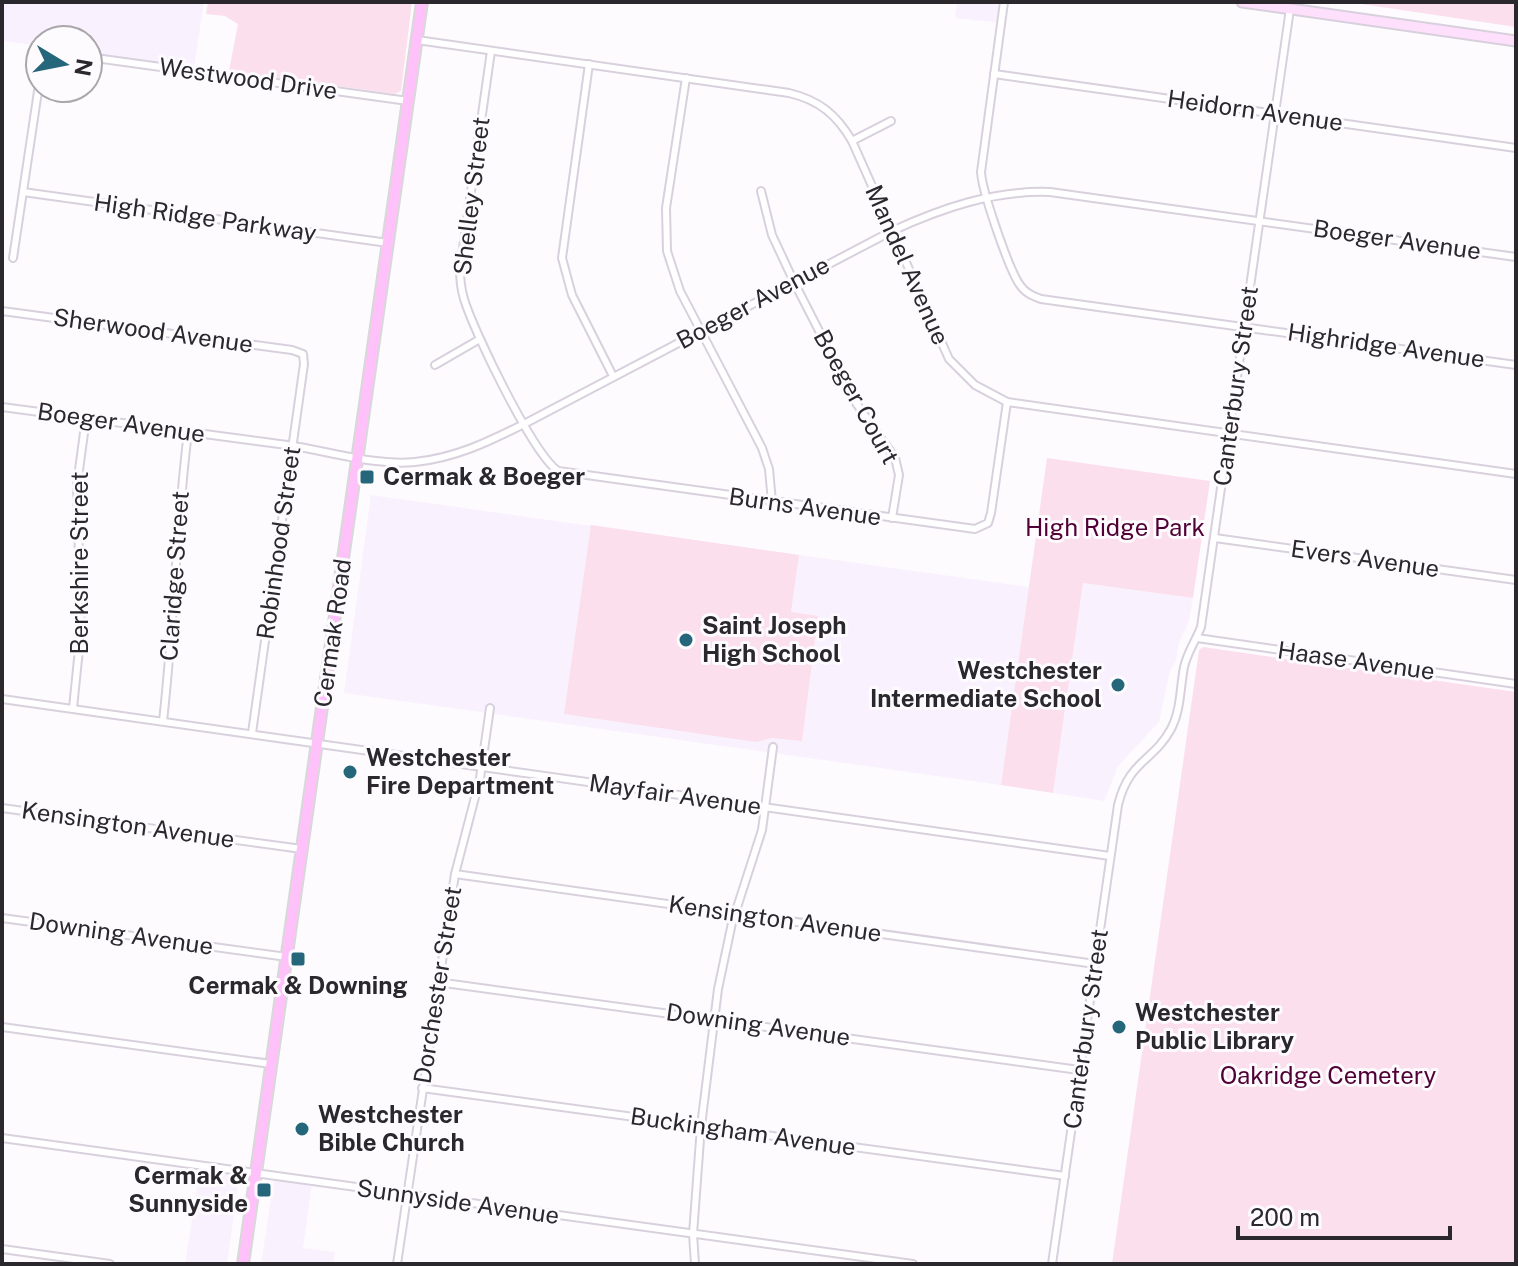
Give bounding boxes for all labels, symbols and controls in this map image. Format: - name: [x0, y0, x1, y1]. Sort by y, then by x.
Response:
- north arrow: [24, 24, 104, 104]
- street label: Westwood Drive: [157, 52, 339, 104]
- text: N: [69, 57, 98, 78]
- street label: Heidorn Avenue: [1165, 84, 1345, 136]
- street label: Shelley Street: [447, 115, 495, 277]
- street label: Mandel Avenue: [860, 180, 956, 349]
- street label: High Ridge Parkway: [92, 188, 318, 247]
- street label: Boeger Avenue: [1311, 213, 1483, 265]
- street label: Boeger Avenue: [671, 250, 834, 354]
- street label: Canterbury Street: [1207, 284, 1263, 488]
- street label: Sherwood Avenue: [51, 302, 255, 358]
- street label: Highridge Avenue: [1286, 317, 1487, 373]
- street label: Boeger Court: [808, 325, 905, 469]
- street label: Boeger Avenue: [35, 396, 207, 448]
- street label: Robinhood Street: [251, 444, 305, 641]
- place label: Cermak & Boeger: [383, 462, 585, 490]
- marker: Cermak & Boeger: [358, 468, 376, 486]
- street label: Berkshire Street: [65, 472, 93, 655]
- street label: Burns Avenue: [727, 481, 883, 531]
- street label: Claridge Street: [154, 490, 194, 662]
- park label: High Ridge Park: [1025, 513, 1205, 541]
- street label: Evers Avenue: [1289, 534, 1441, 582]
- street label: Cermak Road: [308, 557, 356, 709]
- place label: Saint Joseph High School: [702, 611, 846, 667]
- marker: Saint Joseph High School: [677, 631, 695, 649]
- street label: Haase Avenue: [1276, 635, 1437, 685]
- place label: Westchester Intermediate School: [870, 656, 1102, 712]
- marker: Westchester Intermediate School: [1109, 676, 1127, 694]
- place label: Westchester Fire Department: [366, 743, 554, 799]
- marker: Westchester Fire Department: [341, 763, 359, 781]
- street label: Mayfair Avenue: [587, 768, 763, 820]
- street label: Kensington Avenue: [20, 795, 236, 853]
- street label: Dorchester Street: [408, 884, 466, 1086]
- street label: Kensington Avenue: [667, 889, 883, 947]
- street label: Downing Avenue: [27, 906, 215, 960]
- street label: Canterbury Street: [1057, 927, 1113, 1131]
- marker: Cermak & Downing: [289, 950, 307, 968]
- place label: Cermak & Downing: [188, 971, 408, 999]
- street label: Downing Avenue: [664, 997, 852, 1051]
- place label: Westchester Public Library: [1135, 998, 1295, 1054]
- marker: Westchester Public Library: [1110, 1018, 1128, 1036]
- park label: Oakridge Cemetery: [1220, 1061, 1436, 1089]
- place label: Westchester Bible Church: [318, 1100, 465, 1156]
- street label: Buckingham Avenue: [629, 1101, 858, 1161]
- marker: Westchester Bible Church: [293, 1120, 311, 1138]
- place label: Cermak & Sunnyside: [128, 1161, 248, 1217]
- street label: Sunnyside Avenue: [355, 1173, 561, 1229]
- marker: Cermak & Sunnyside: [255, 1181, 273, 1199]
- scale bar: [1238, 1190, 1450, 1240]
- text: 200 m: [1250, 1203, 1320, 1231]

